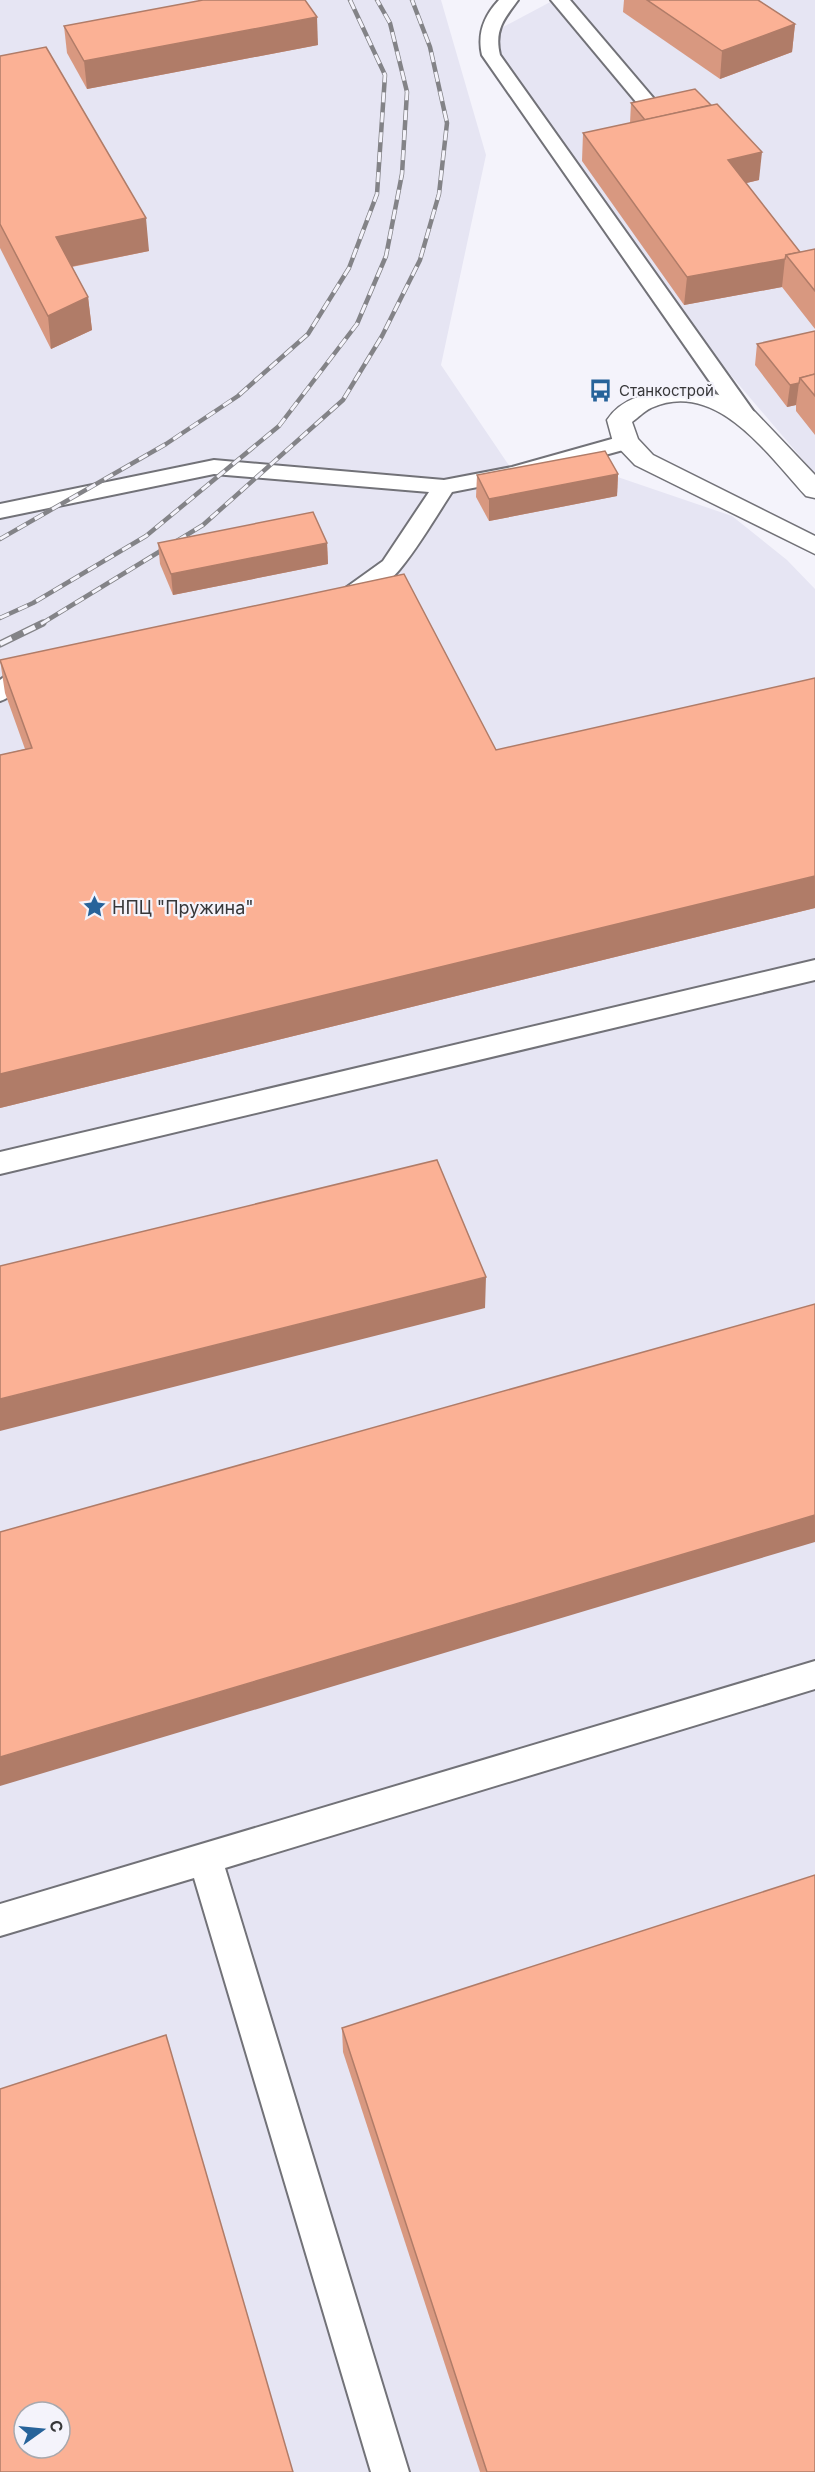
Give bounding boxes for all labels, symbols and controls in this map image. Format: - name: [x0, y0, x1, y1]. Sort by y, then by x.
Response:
- bus stop icon: Станкострой: [588, 377, 614, 403]
- place label: Станкострой: [619, 381, 714, 400]
- place icon: НПЦ "Пружина": [81, 894, 107, 920]
- place label: НПЦ "Пружина": [112, 897, 254, 918]
- north arrow: [12, 2400, 72, 2460]
- text: С: [45, 2418, 68, 2435]

